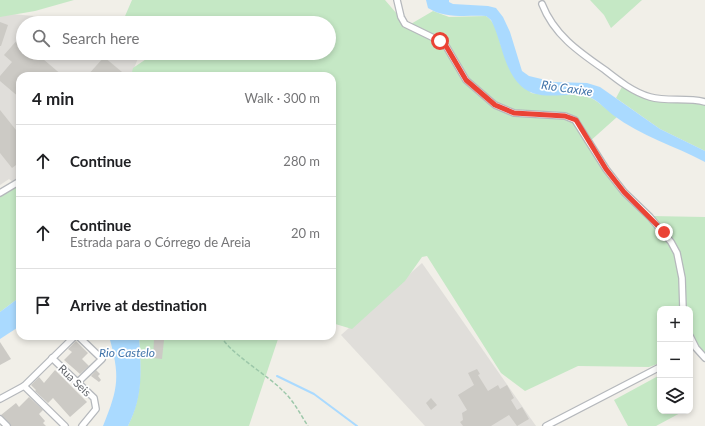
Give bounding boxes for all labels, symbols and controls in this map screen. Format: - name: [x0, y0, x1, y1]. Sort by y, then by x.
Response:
- search box: [16, 16, 336, 60]
- icon: search: [30, 27, 52, 49]
- text: Search here: [62, 29, 139, 47]
- route start: [431, 32, 449, 50]
- water label: Rio Caxixe: [540, 77, 594, 99]
- text: 4 min: [32, 88, 74, 109]
- text: Walk · 300 m: [244, 90, 320, 106]
- icon: ahead: [32, 150, 54, 172]
- text: Continue: [70, 152, 131, 170]
- text: 280 m: [283, 153, 320, 169]
- text: Continue: [70, 216, 131, 234]
- icon: ahead: [32, 222, 54, 244]
- route end: [655, 223, 673, 241]
- text: 20 m: [291, 225, 320, 241]
- text: Estrada para o Córrego de Areia: [70, 234, 251, 250]
- icon: arrive: [32, 294, 54, 316]
- text: Arrive at destination: [70, 296, 207, 314]
- map controls: [657, 306, 693, 414]
- button: +: [657, 306, 693, 342]
- button: −: [657, 342, 693, 378]
- water label: Rio Castelo: [99, 345, 155, 360]
- street label: Rua Seis: [56, 361, 94, 399]
- button: layers: [657, 378, 693, 414]

